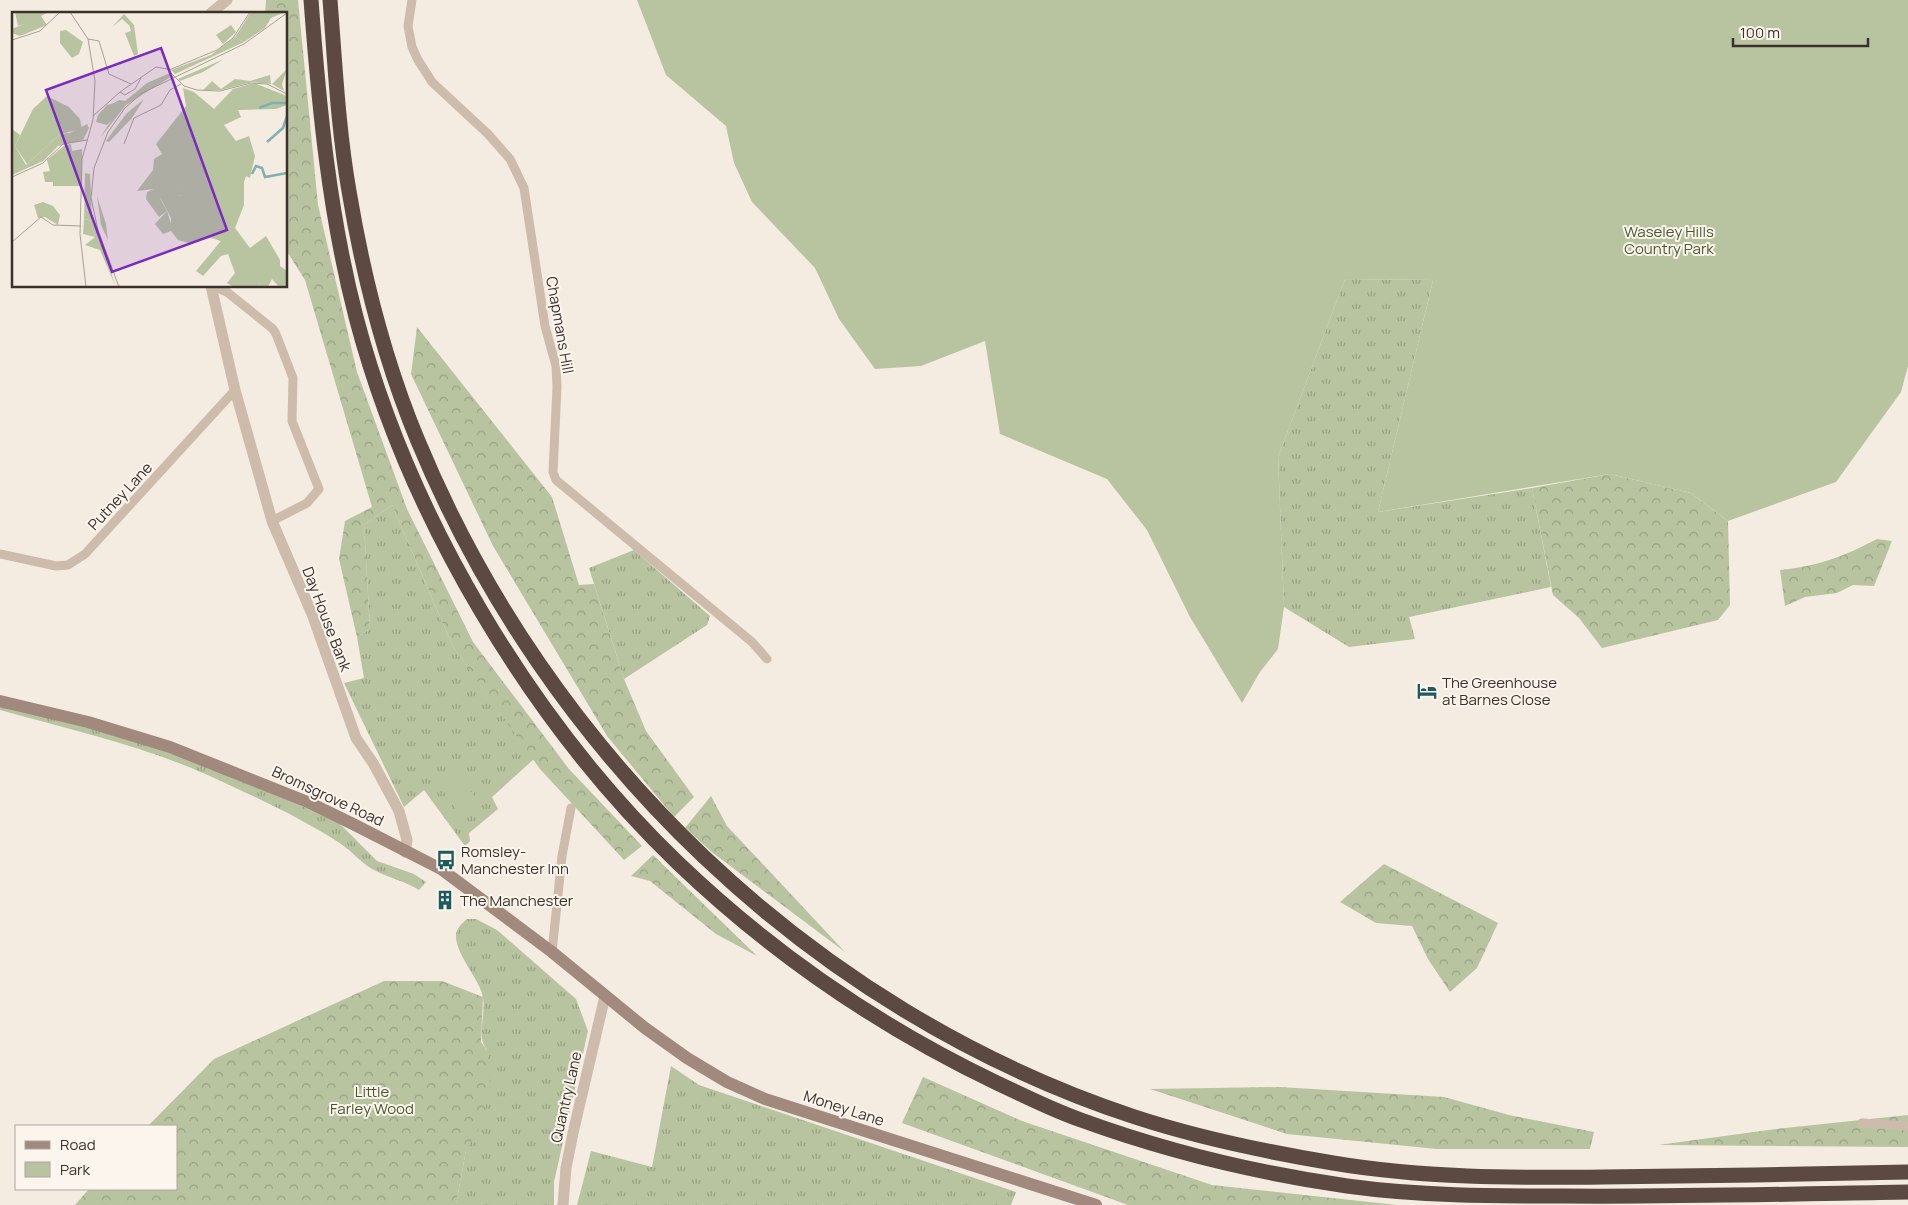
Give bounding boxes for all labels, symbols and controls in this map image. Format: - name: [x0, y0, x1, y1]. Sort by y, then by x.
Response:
- inset map: [12, 12, 288, 288]
- scale bar: [1733, 15, 1868, 47]
- text: 100 m: [1740, 22, 1780, 43]
- park label: Waseley Hills Country Park: [1624, 221, 1714, 259]
- street label: Chapmans Hill: [541, 275, 579, 375]
- street label: Putney Lane: [83, 457, 157, 535]
- street label: Day House Bank: [297, 564, 357, 675]
- place label: The Greenhouse at Barnes Close: [1442, 672, 1557, 710]
- hotel icon: The Greenhouse at Barnes Close: [1416, 680, 1438, 702]
- street label: Bromsgrove Road: [269, 761, 387, 831]
- place label: Romsley- Manchester Inn: [461, 841, 569, 879]
- bus stop icon: Romsley- Manchester Inn: [435, 849, 457, 871]
- building icon: The Manchester: [434, 889, 456, 911]
- place label: The Manchester: [460, 890, 574, 911]
- street label: Quantry Lane: [545, 1049, 587, 1145]
- park label: Little Farley Wood: [330, 1081, 414, 1119]
- street label: Money Lane: [801, 1085, 887, 1131]
- legend: [15, 1125, 178, 1190]
- text: Road: [60, 1134, 96, 1155]
- text: Park: [60, 1159, 90, 1180]

